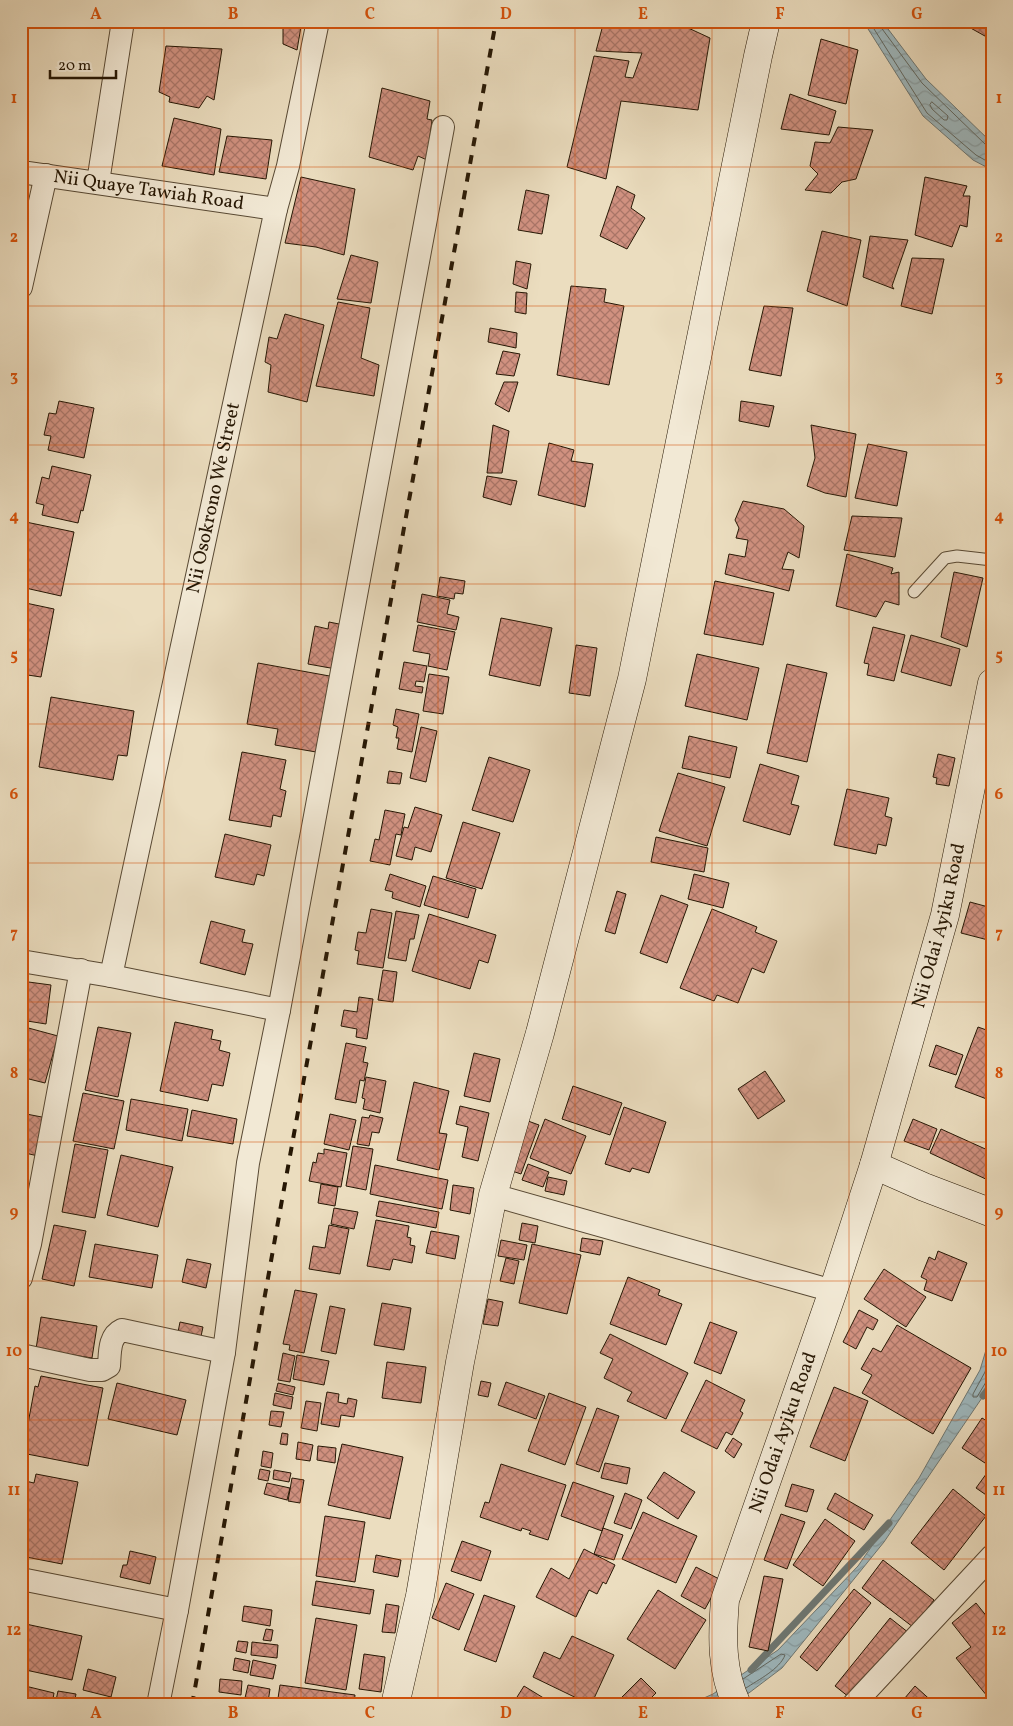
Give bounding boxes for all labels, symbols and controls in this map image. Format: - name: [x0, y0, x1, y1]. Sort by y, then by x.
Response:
- text: A: [90, 4, 102, 26]
- text: B: [228, 4, 239, 26]
- text: C: [365, 4, 375, 26]
- text: D: [500, 4, 512, 26]
- text: E: [638, 4, 648, 26]
- text: F: [775, 4, 785, 26]
- text: G: [911, 4, 923, 26]
- scale bar: [50, 48, 116, 80]
- text: 20 m: [58, 56, 91, 77]
- text: 1: [11, 88, 17, 110]
- text: 1: [996, 88, 1002, 110]
- street label: Nii Quaye Tawiah Road: [52, 164, 246, 217]
- text: 2: [10, 227, 18, 249]
- text: 2: [995, 227, 1003, 249]
- text: 3: [10, 366, 18, 388]
- text: 3: [995, 366, 1003, 388]
- street label: Nii Osokrono We Street: [181, 400, 247, 596]
- text: 4: [9, 506, 19, 528]
- text: 4: [994, 506, 1004, 528]
- text: 5: [10, 645, 18, 667]
- text: 5: [995, 645, 1003, 667]
- text: 6: [10, 784, 19, 806]
- text: 6: [995, 784, 1004, 806]
- street label: Nii Odai Ayiku Road: [906, 841, 972, 1011]
- text: 7: [10, 923, 18, 945]
- text: 7: [995, 923, 1003, 945]
- text: 8: [10, 1063, 18, 1085]
- text: 8: [995, 1063, 1003, 1085]
- text: 9: [10, 1202, 19, 1224]
- text: 9: [995, 1202, 1004, 1224]
- text: 10: [6, 1341, 22, 1363]
- text: 10: [991, 1341, 1007, 1363]
- street label: Nii Odai Ayiku Road: [743, 1349, 824, 1517]
- text: 11: [8, 1480, 20, 1502]
- text: 11: [993, 1480, 1005, 1502]
- text: 12: [7, 1620, 21, 1642]
- text: 12: [992, 1620, 1006, 1642]
- text: A: [90, 1703, 102, 1725]
- text: B: [228, 1703, 239, 1725]
- text: C: [365, 1703, 375, 1725]
- text: D: [500, 1703, 512, 1725]
- text: E: [638, 1703, 648, 1725]
- text: F: [775, 1703, 785, 1725]
- text: G: [911, 1703, 923, 1725]

